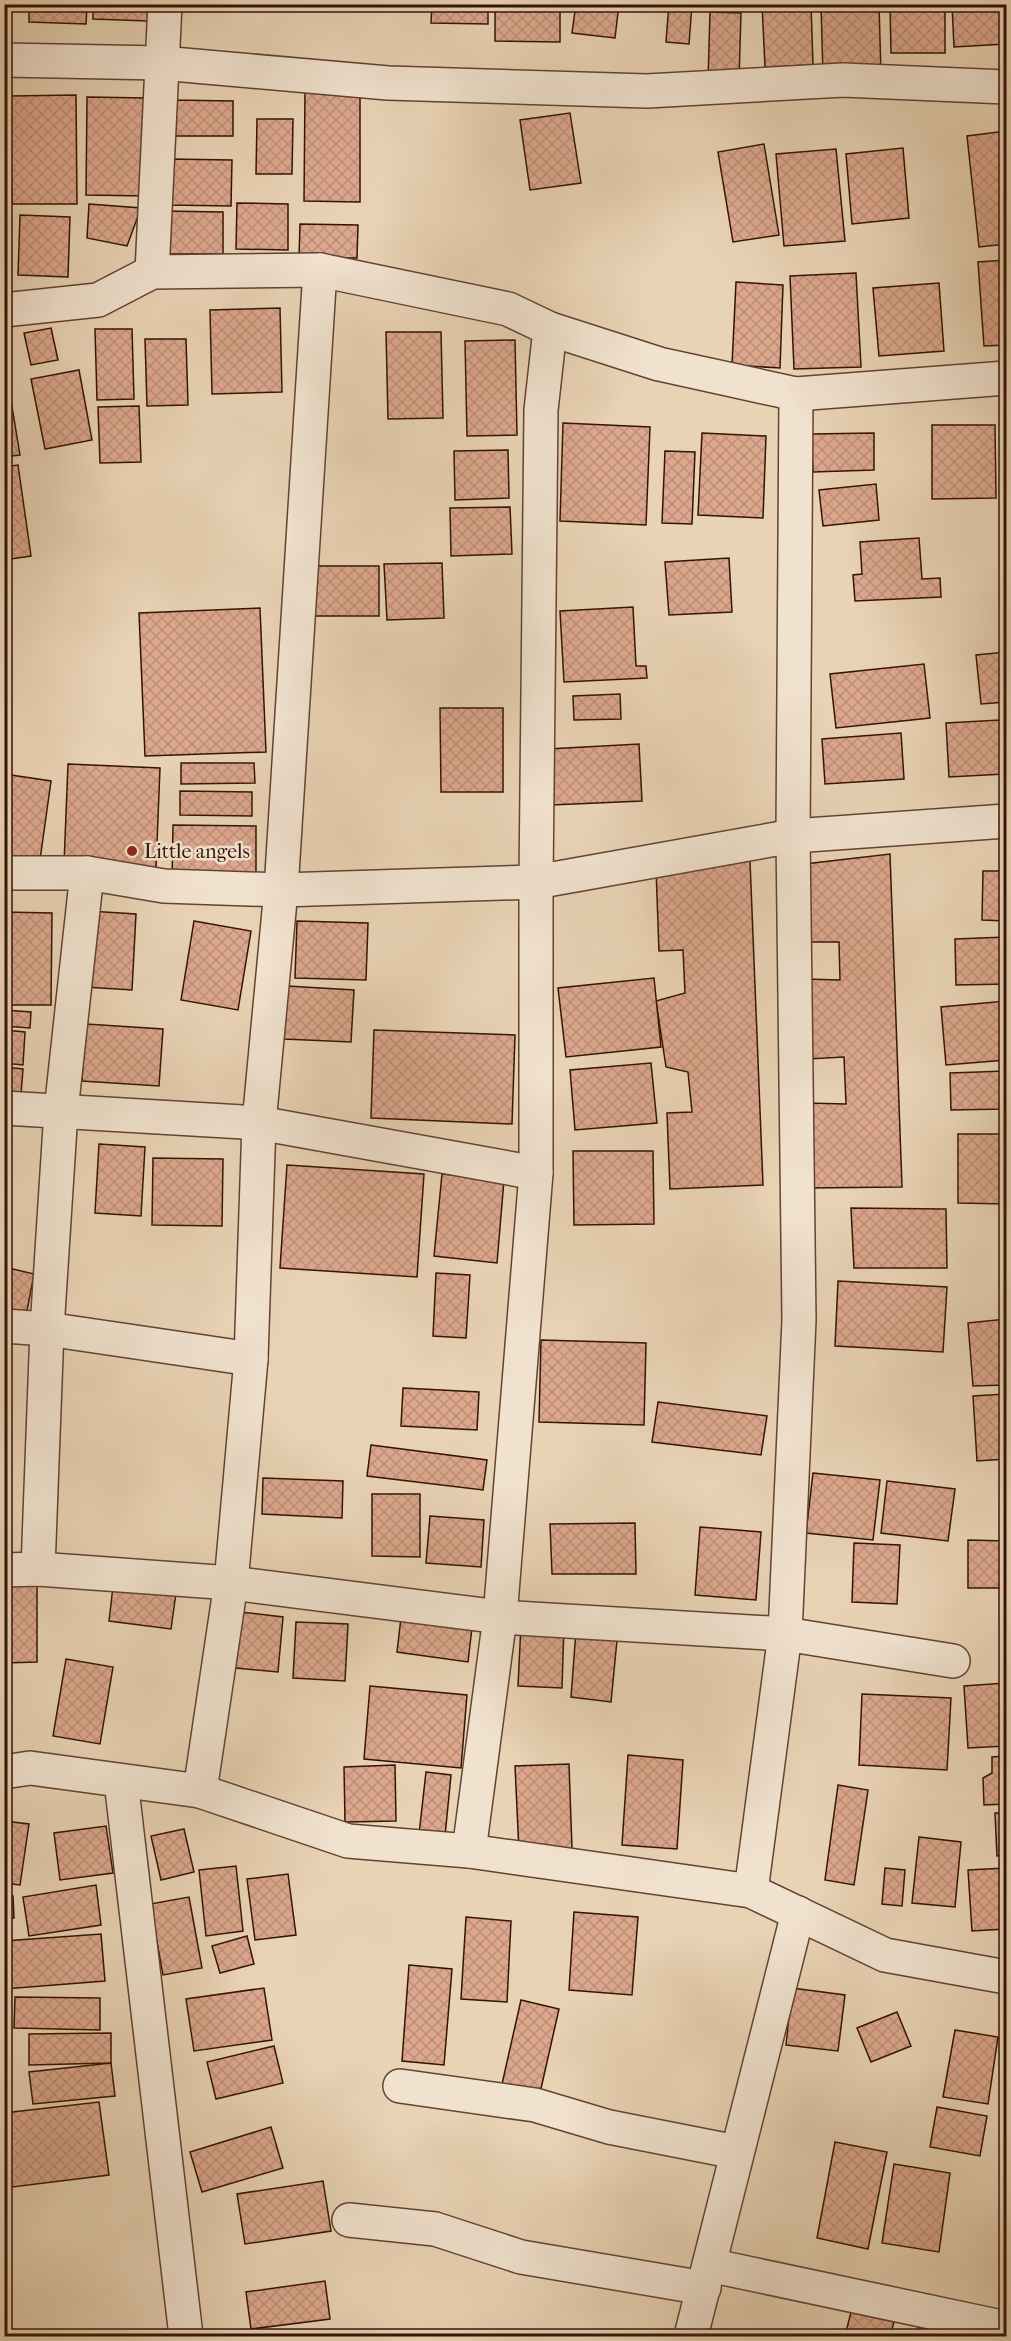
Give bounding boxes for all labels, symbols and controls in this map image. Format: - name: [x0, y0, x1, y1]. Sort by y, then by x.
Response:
- place label: Little angels: [144, 840, 250, 863]
- marker: Little angels: [125, 844, 139, 858]

